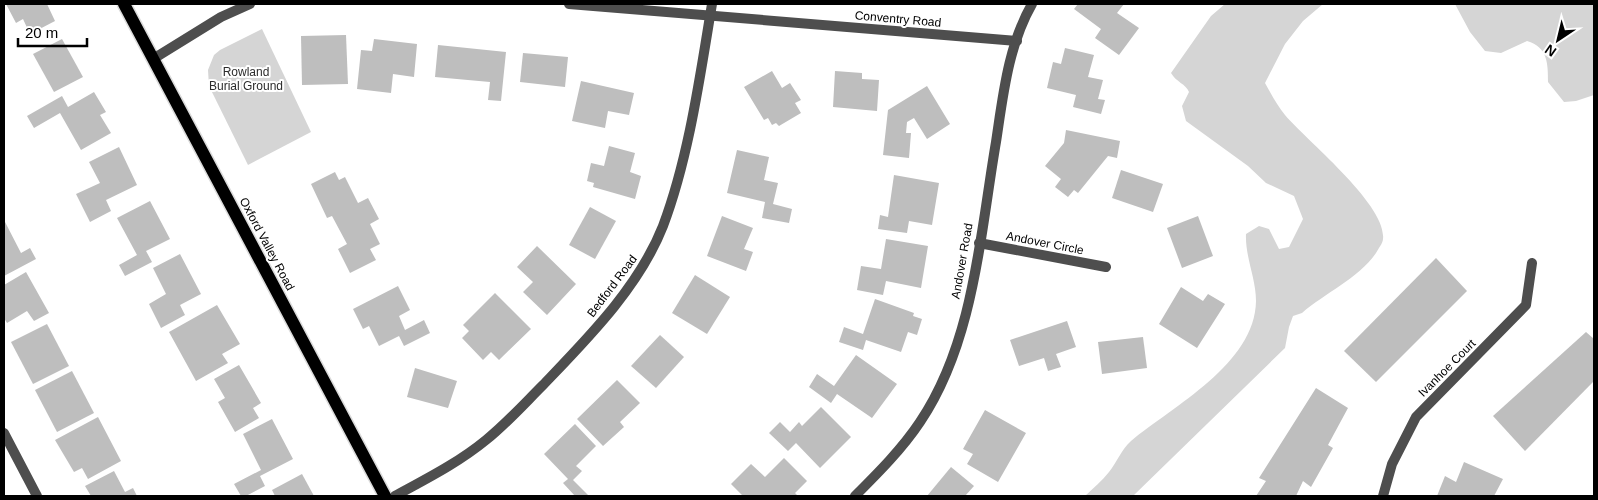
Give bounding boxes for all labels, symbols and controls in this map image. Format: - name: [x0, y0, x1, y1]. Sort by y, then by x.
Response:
- street label: Conventry Road: [854, 8, 942, 30]
- scale bar: [18, 15, 86, 47]
- north arrow: [1533, 15, 1583, 65]
- text: 20 m: [25, 24, 58, 41]
- text: N: [1542, 41, 1559, 60]
- park label: Rowland Burial Ground: [209, 65, 283, 93]
- street label: Oxford Valley Road: [237, 195, 297, 293]
- street label: Andover Road: [948, 222, 976, 300]
- street label: Andover Circle: [1005, 229, 1085, 257]
- street label: Bedford Road: [584, 252, 640, 320]
- street label: Ivanhoe Court: [1415, 336, 1479, 400]

